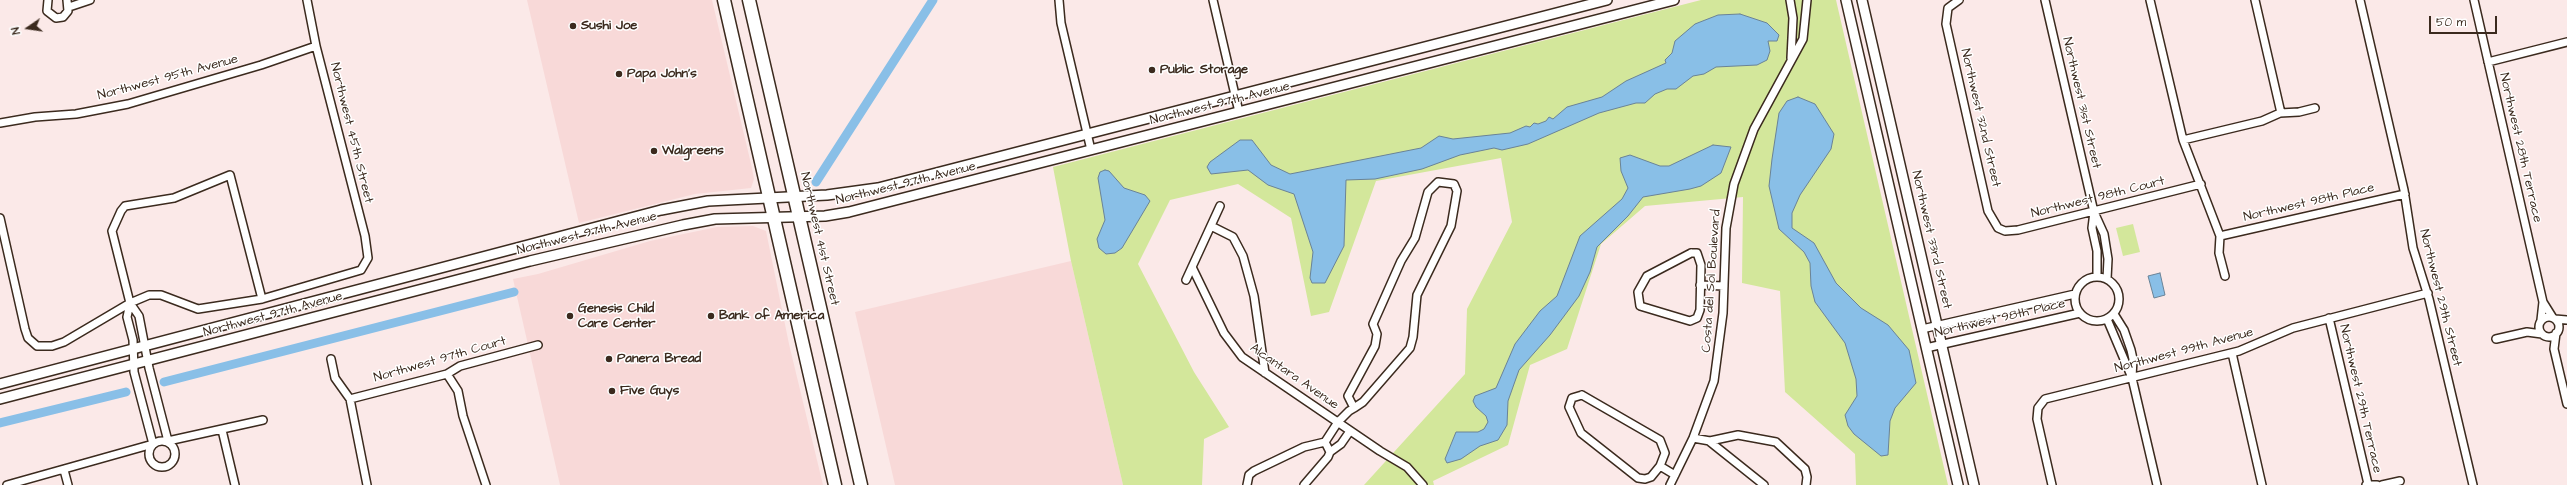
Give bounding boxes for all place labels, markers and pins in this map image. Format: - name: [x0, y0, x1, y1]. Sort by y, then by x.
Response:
- place label: Sushi Joe: [581, 18, 637, 34]
- marker: Sushi Joe: [568, 21, 578, 31]
- place label: Public Storage: [1160, 62, 1248, 78]
- marker: Public Storage: [1147, 65, 1157, 75]
- place label: Papa John's: [627, 66, 697, 82]
- marker: Papa John's: [614, 69, 624, 79]
- place label: Walgreens: [662, 143, 724, 159]
- marker: Walgreens: [649, 146, 659, 156]
- place label: Genesis Child Care Center: [578, 301, 655, 332]
- place label: Bank of America: [719, 308, 824, 324]
- marker: Genesis Child Care Center: [565, 311, 575, 321]
- marker: Bank of America: [706, 311, 716, 321]
- place label: Panera Bread: [617, 351, 701, 367]
- marker: Panera Bread: [604, 354, 614, 364]
- place label: Five Guys: [620, 383, 679, 399]
- marker: Five Guys: [607, 386, 617, 396]

